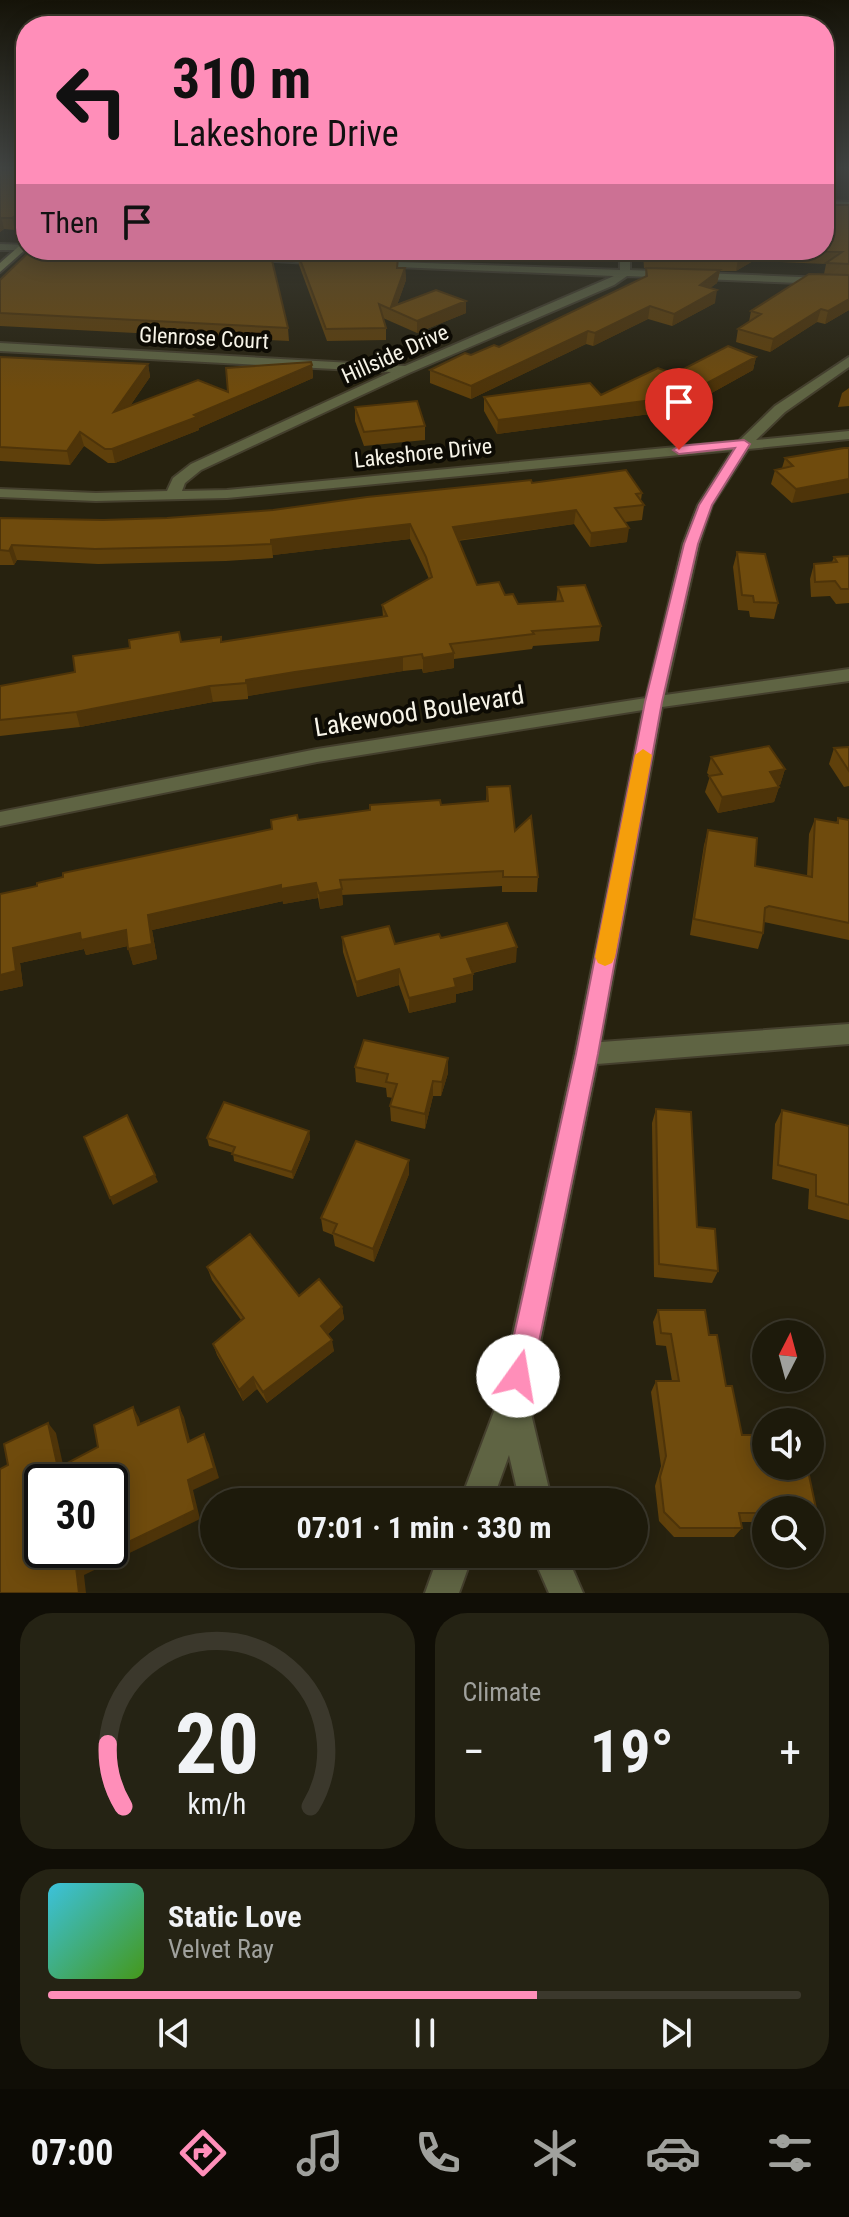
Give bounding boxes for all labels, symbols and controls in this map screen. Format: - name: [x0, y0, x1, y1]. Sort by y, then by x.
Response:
- text: 310 m: [172, 46, 311, 112]
- icon: left: [40, 48, 144, 152]
- text: Lakeshore Drive: [172, 113, 399, 155]
- icon: arrive: [115, 200, 159, 244]
- text: Then: [40, 205, 99, 240]
- street label: Hillside Drive: [338, 319, 452, 389]
- street label: Glenrose Court: [139, 322, 269, 354]
- pin: [645, 368, 713, 450]
- icon: arrive: [657, 380, 701, 424]
- street label: Lakeshore Drive: [353, 433, 493, 473]
- street label: Lakewood Boulevard: [312, 680, 526, 742]
- north arrow: [752, 1320, 824, 1392]
- map controls: [752, 1320, 824, 1568]
- position arrow: [476, 1334, 560, 1418]
- button: sound: [752, 1408, 824, 1480]
- speed limit sign: 30: [24, 1464, 128, 1568]
- button: search: [752, 1496, 824, 1568]
- text: 07:01 · 1 min · 330 m: [297, 1510, 551, 1545]
- text: Climate: [463, 1677, 541, 1707]
- text: 20: [175, 1696, 259, 1793]
- text: 19°: [590, 1716, 674, 1787]
- text: −: [463, 1726, 485, 1778]
- text: +: [779, 1726, 801, 1778]
- text: km/h: [188, 1787, 247, 1821]
- text: Static Love: [168, 1899, 302, 1934]
- text: Velvet Ray: [168, 1934, 274, 1964]
- icon: previous: [152, 2011, 196, 2055]
- icon: pause: [403, 2011, 447, 2055]
- icon: next: [654, 2011, 698, 2055]
- icon: directions: [175, 2125, 231, 2181]
- icon: music: [292, 2125, 348, 2181]
- icon: phone: [410, 2125, 466, 2181]
- icon: climate: [527, 2125, 583, 2181]
- icon: car: [645, 2125, 701, 2181]
- icon: filters: [762, 2125, 818, 2181]
- text: 07:00: [31, 2132, 113, 2174]

